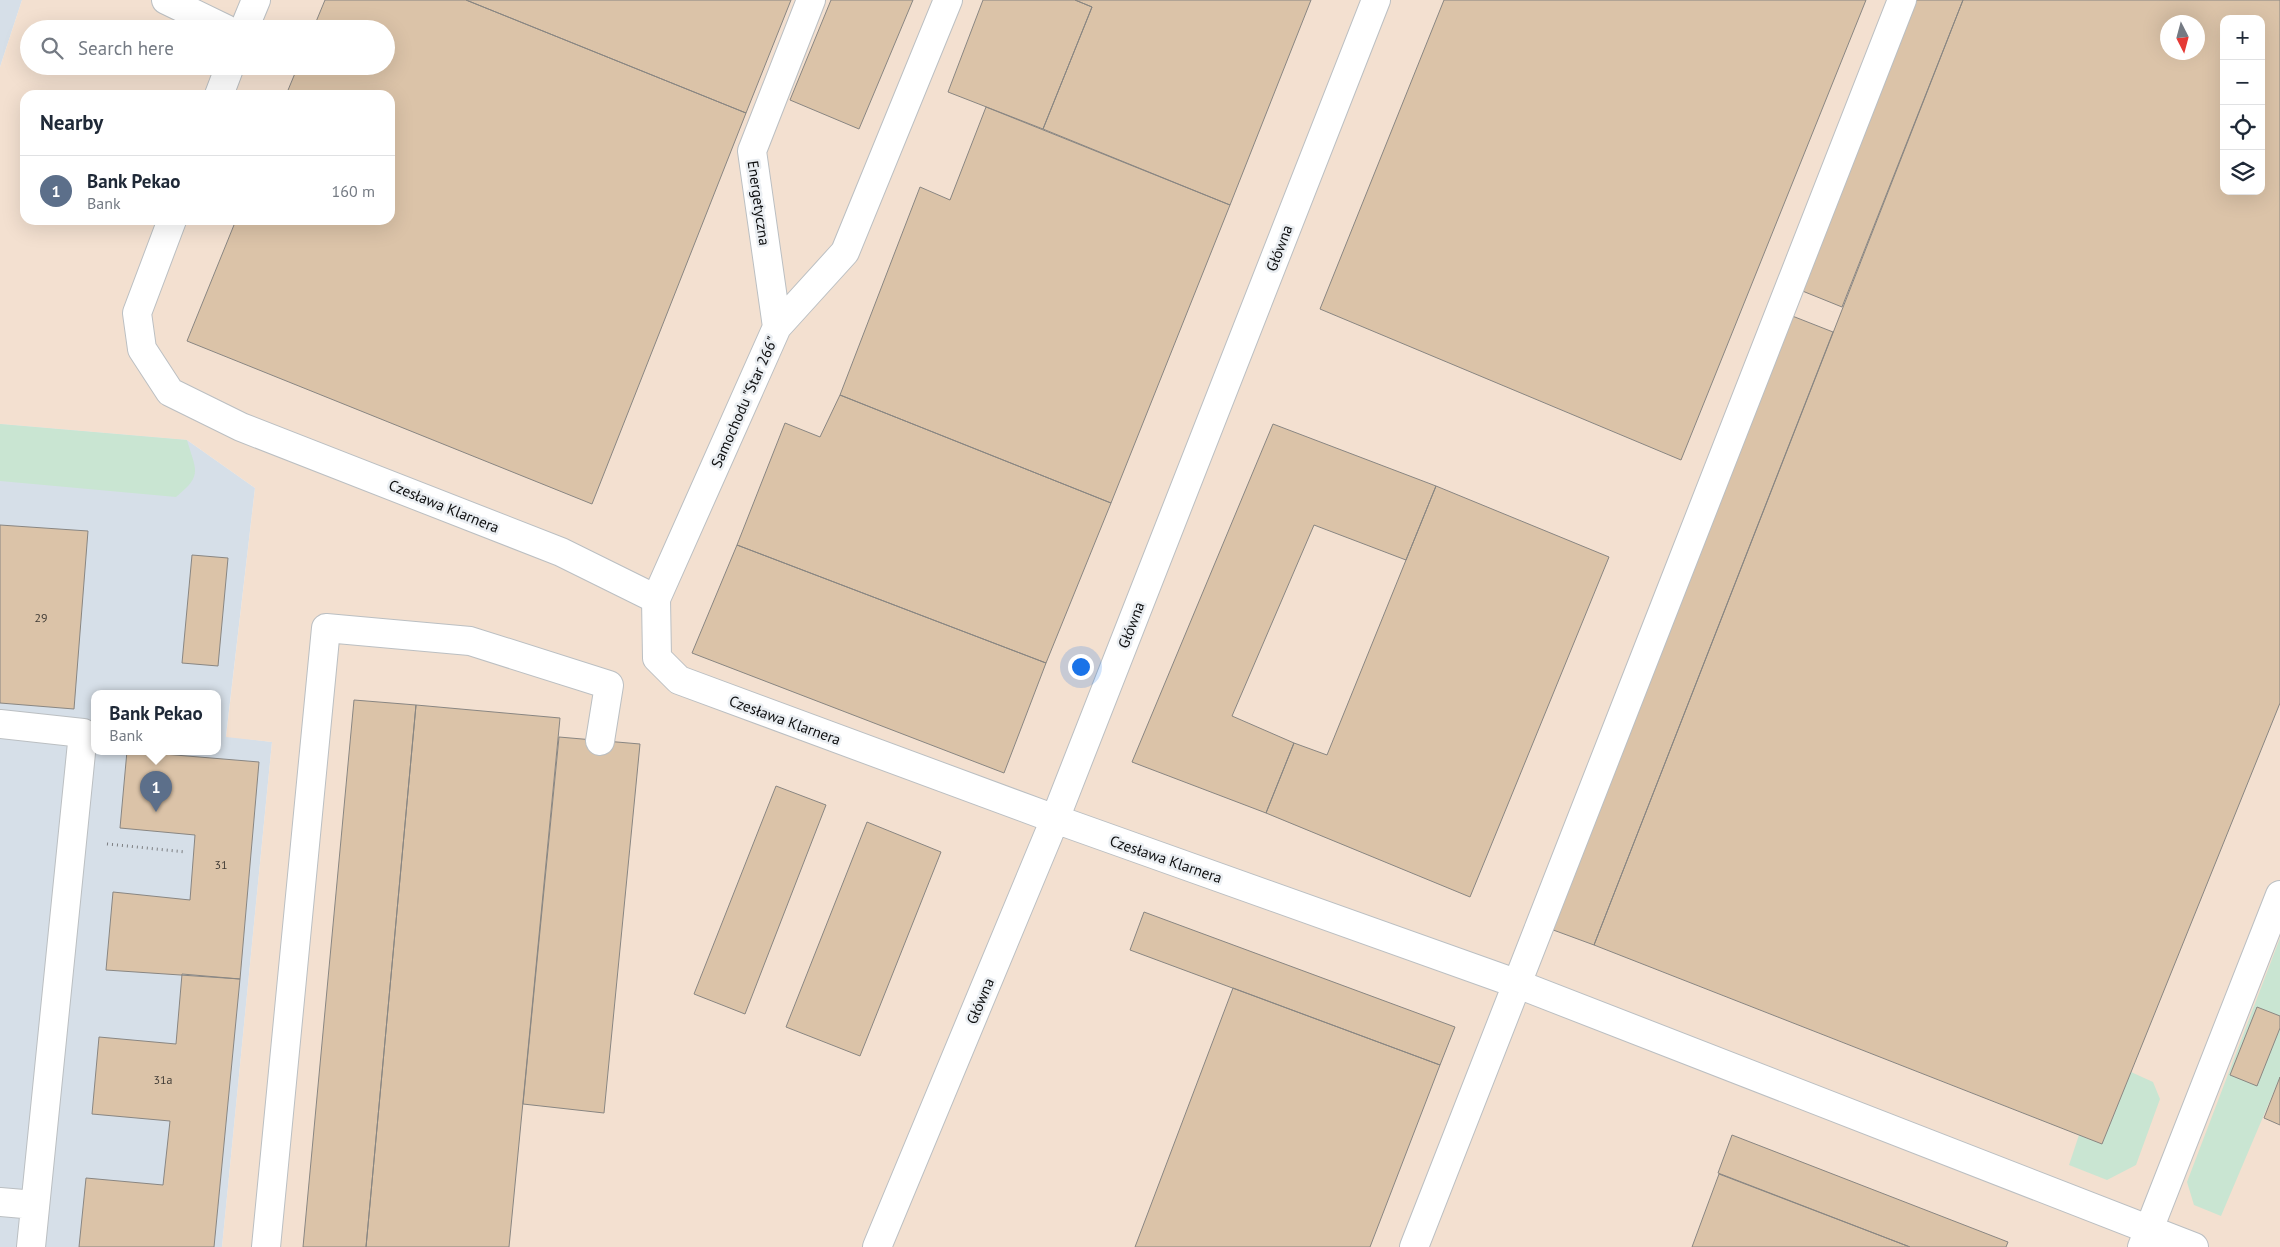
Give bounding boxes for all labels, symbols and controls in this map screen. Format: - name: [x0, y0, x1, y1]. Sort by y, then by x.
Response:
- north arrow: [2160, 15, 2205, 60]
- map controls: [2220, 15, 2265, 195]
- button: +: [2220, 15, 2265, 60]
- search box: [20, 20, 395, 75]
- icon: search: [38, 34, 66, 62]
- text: Search here: [78, 36, 174, 60]
- button: −: [2220, 60, 2265, 105]
- button: locate: [2220, 105, 2265, 150]
- text: Nearby: [40, 109, 103, 136]
- button: layers: [2220, 150, 2265, 195]
- street label: Energetyczna: [744, 159, 774, 247]
- text: Bank Pekao: [87, 169, 180, 193]
- text: 1: [51, 181, 61, 201]
- text: 160 m: [332, 181, 375, 201]
- text: Bank: [87, 193, 121, 213]
- street label: Główna: [1262, 222, 1296, 274]
- street label: Samochodu "Star 266": [706, 333, 782, 471]
- street label: Czesława Klarnera: [386, 475, 502, 537]
- street label: Główna: [1114, 599, 1148, 651]
- house number: 29: [34, 610, 48, 625]
- your location: [1068, 654, 1094, 680]
- popup: [91, 690, 221, 755]
- street label: Czesława Klarnera: [727, 691, 843, 749]
- text: Bank Pekao: [109, 701, 203, 725]
- text: Bank: [109, 725, 143, 745]
- pin: 1: [140, 771, 172, 812]
- street label: Czesława Klarnera: [1107, 831, 1225, 887]
- house number: 31: [214, 857, 228, 872]
- street label: Główna: [962, 975, 998, 1027]
- house number: 31a: [153, 1072, 173, 1087]

